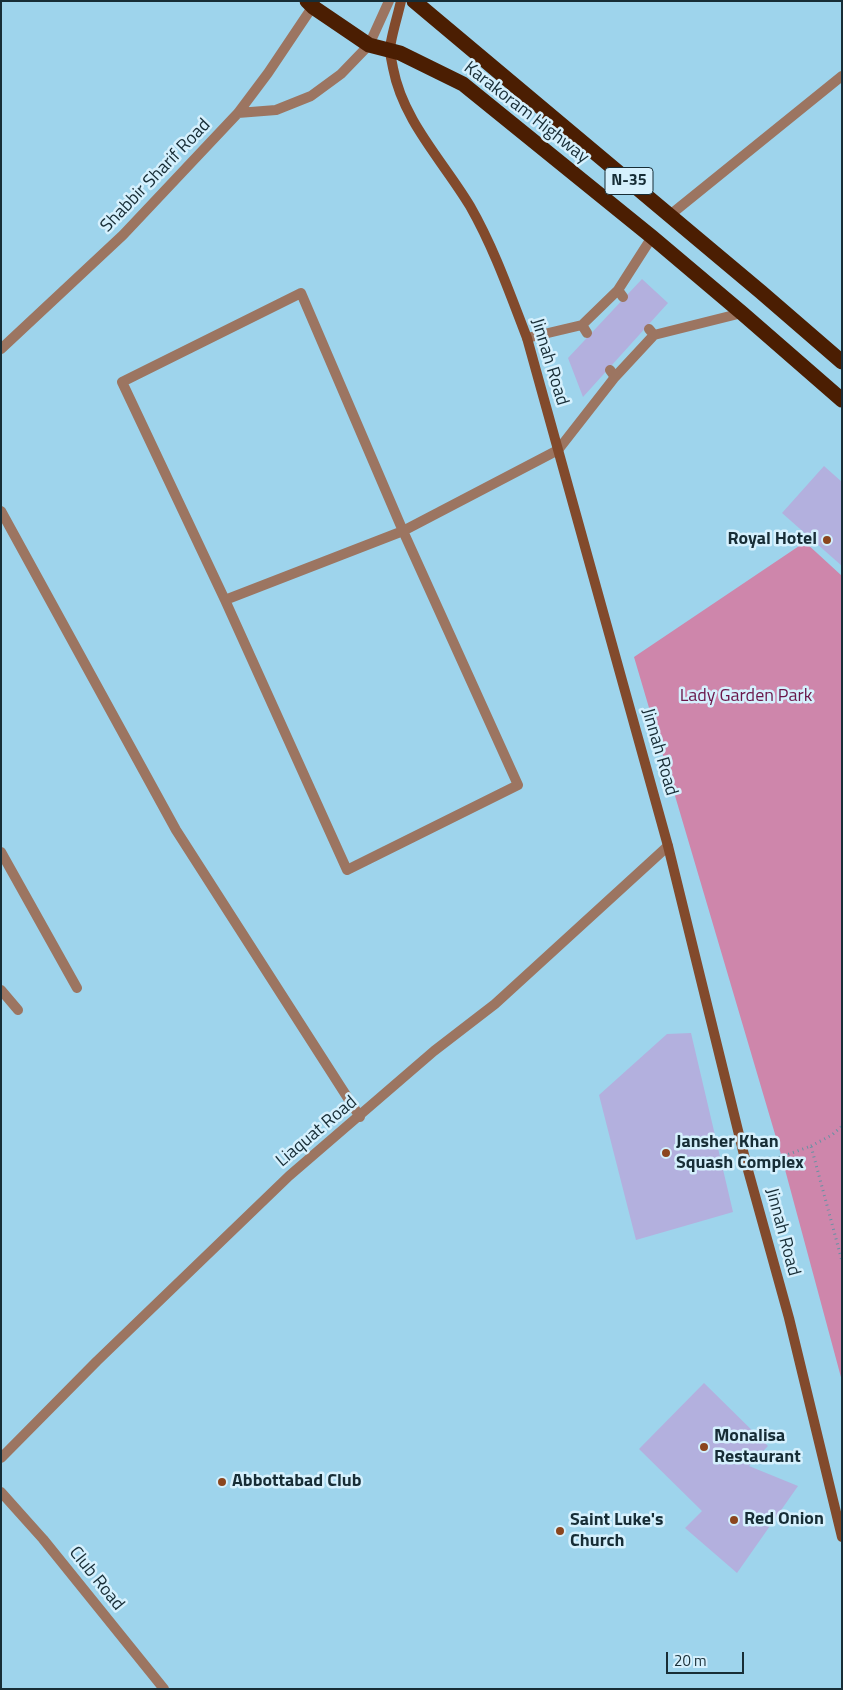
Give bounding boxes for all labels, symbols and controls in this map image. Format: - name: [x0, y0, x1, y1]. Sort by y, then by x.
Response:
- street label: Karakoram Highway: [459, 57, 593, 169]
- street label: Shabbir Sharif Road: [96, 115, 216, 237]
- road number: N-35: [605, 168, 653, 195]
- street label: Jinnah Road: [526, 316, 572, 408]
- place label: Royal Hotel: [727, 529, 817, 551]
- marker: Royal Hotel: [821, 534, 833, 546]
- park label: Lady Garden Park: [680, 686, 812, 708]
- street label: Jinnah Road: [636, 706, 682, 798]
- street label: Liaquat Road: [272, 1092, 362, 1172]
- place label: Jansher Khan Squash Complex: [676, 1132, 804, 1174]
- marker: Jansher Khan Squash Complex: [660, 1147, 672, 1159]
- street label: Jinnah Road: [760, 1186, 804, 1278]
- place label: Monalisa Restaurant: [714, 1426, 801, 1468]
- marker: Monalisa Restaurant: [698, 1441, 710, 1453]
- place label: Abbottabad Club: [232, 1471, 362, 1493]
- marker: Abbottabad Club: [216, 1476, 228, 1488]
- place label: Red Onion: [744, 1509, 824, 1531]
- place label: Saint Luke's Church: [570, 1510, 663, 1552]
- marker: Red Onion: [728, 1514, 740, 1526]
- marker: Saint Luke's Church: [554, 1525, 566, 1537]
- street label: Club Road: [64, 1543, 128, 1615]
- scale bar: [668, 1642, 746, 1674]
- text: 20 m: [674, 1649, 707, 1672]

